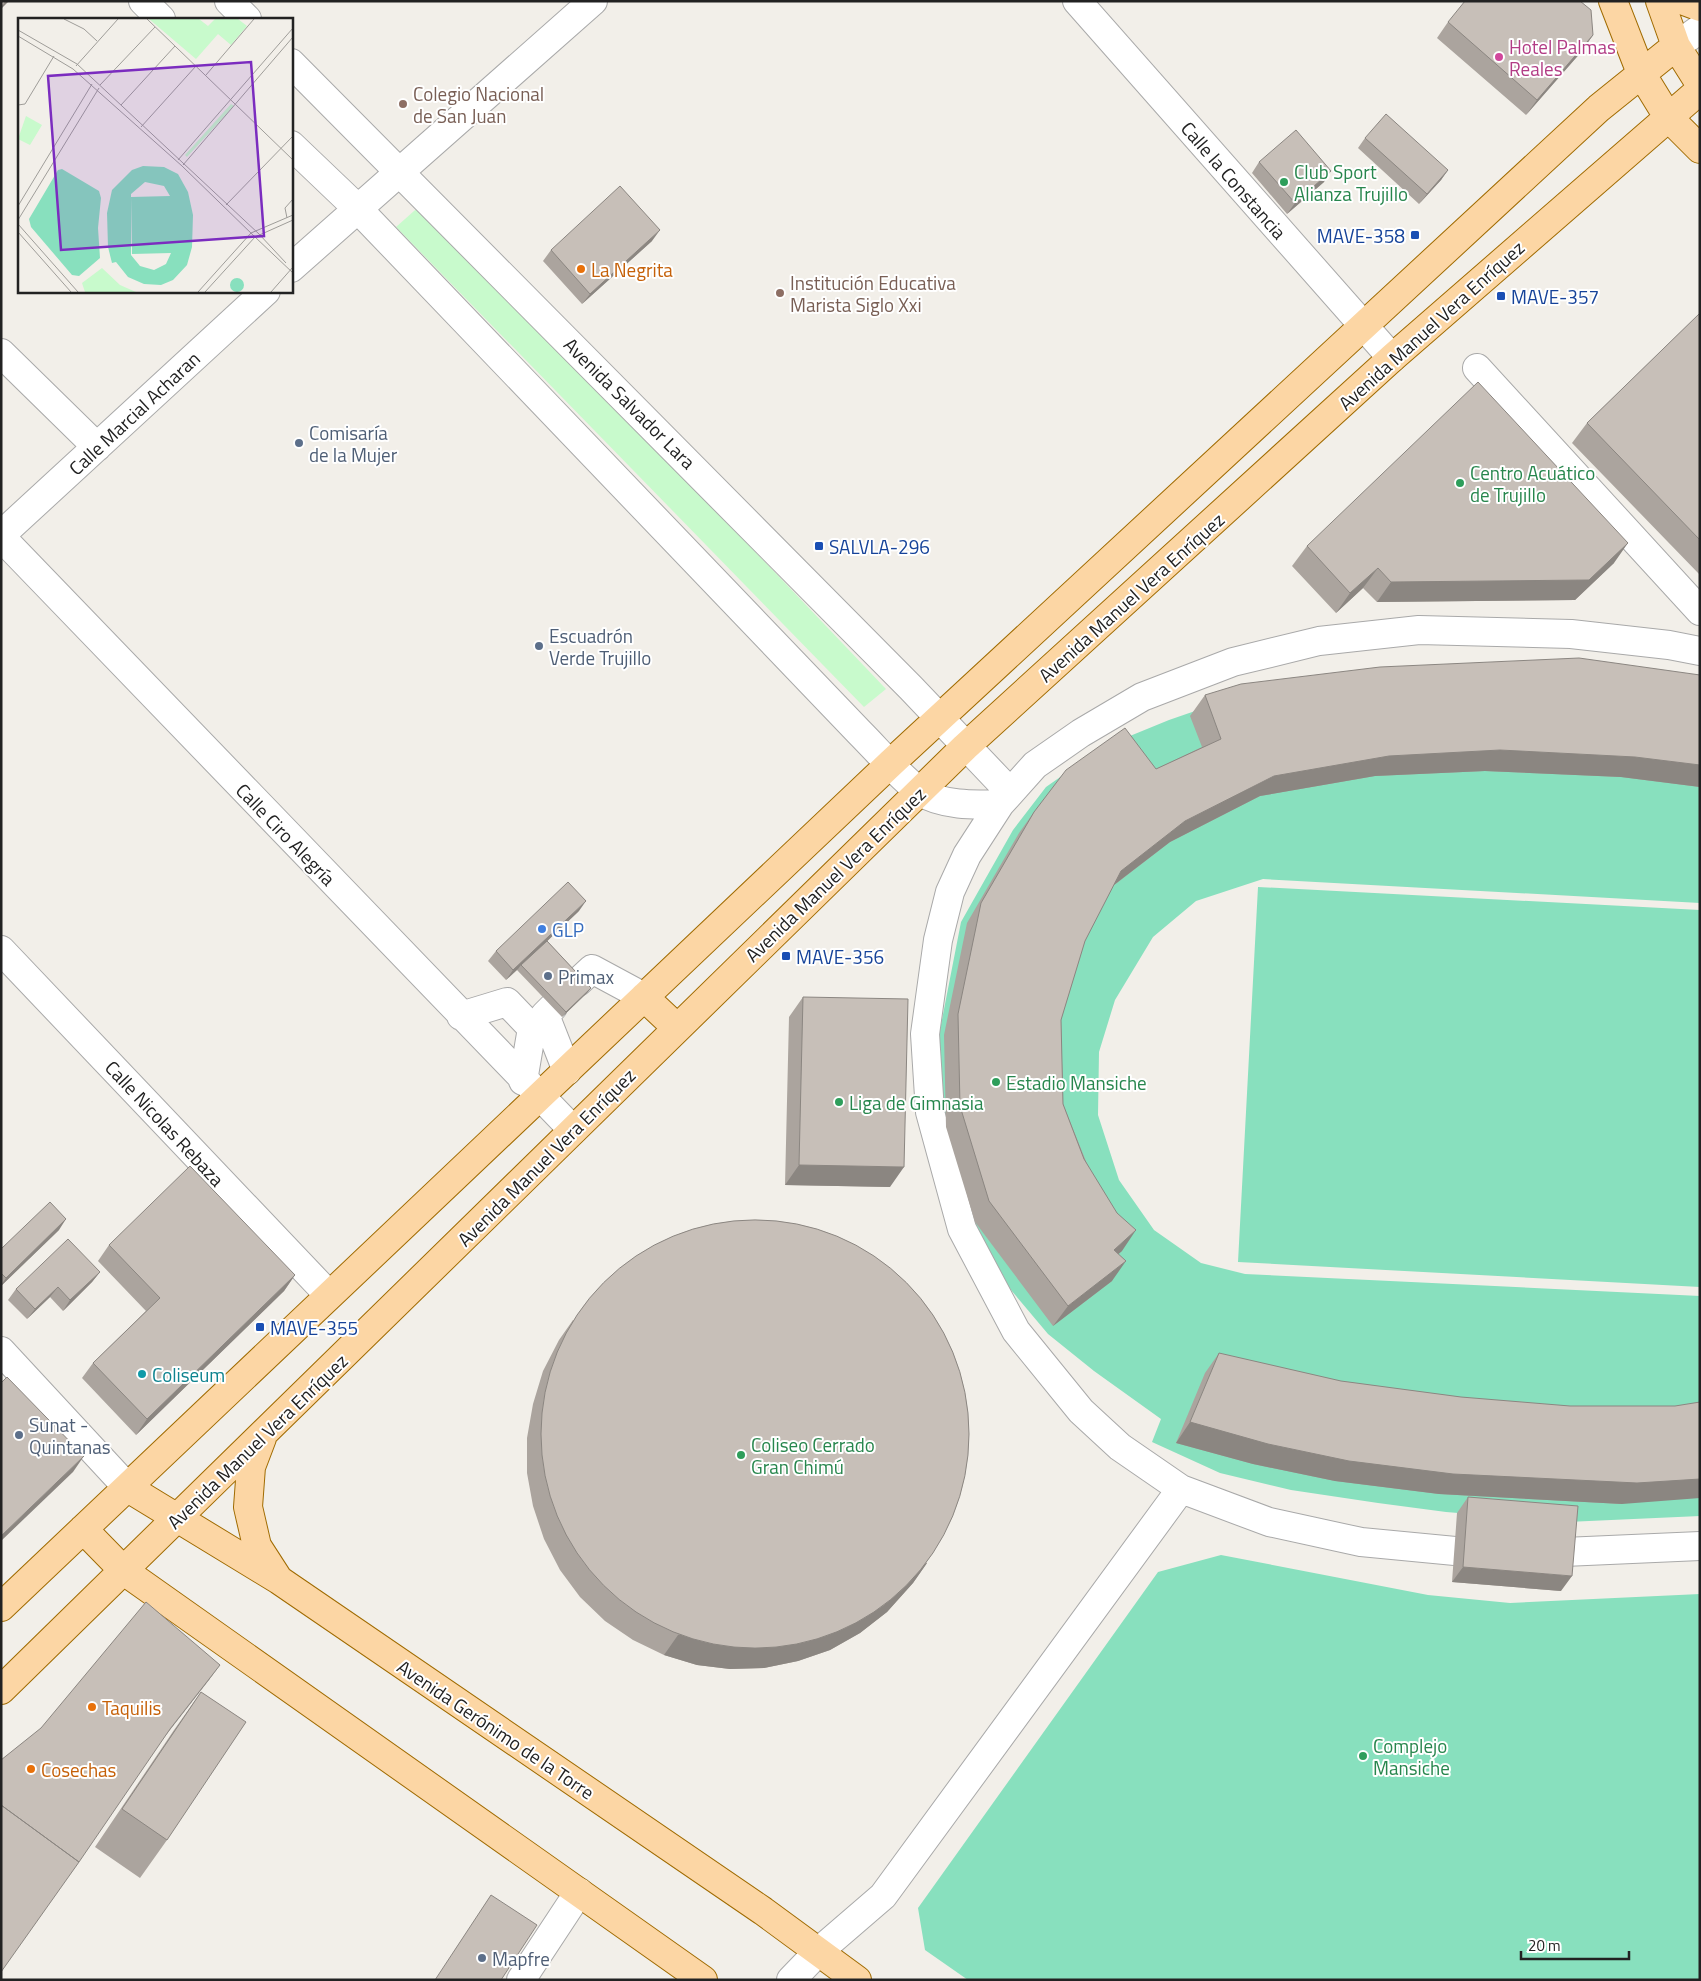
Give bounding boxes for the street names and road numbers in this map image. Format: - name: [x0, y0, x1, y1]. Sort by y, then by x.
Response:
- street label: Calle la Constancia: [1174, 115, 1294, 246]
- street label: Avenida Manuel Vera Enríquez: [1331, 233, 1531, 417]
- street label: Avenida Salvador Lara: [558, 331, 703, 476]
- street label: Calle Marcial Acharan: [62, 344, 206, 482]
- street label: Avenida Manuel Vera Enríquez: [1031, 505, 1231, 689]
- street label: Calle Ciro Alegría: [229, 776, 343, 892]
- street label: Avenida Manuel Vera Enríquez: [738, 780, 932, 968]
- street label: Calle Nicolas Rebaza: [99, 1053, 232, 1193]
- street label: Avenida Manuel Vera Enríquez: [450, 1061, 642, 1253]
- street label: Avenida Manuel Vera Enríquez: [160, 1347, 354, 1535]
- street label: Avenida Gerónimo de la Torre: [391, 1652, 601, 1806]

